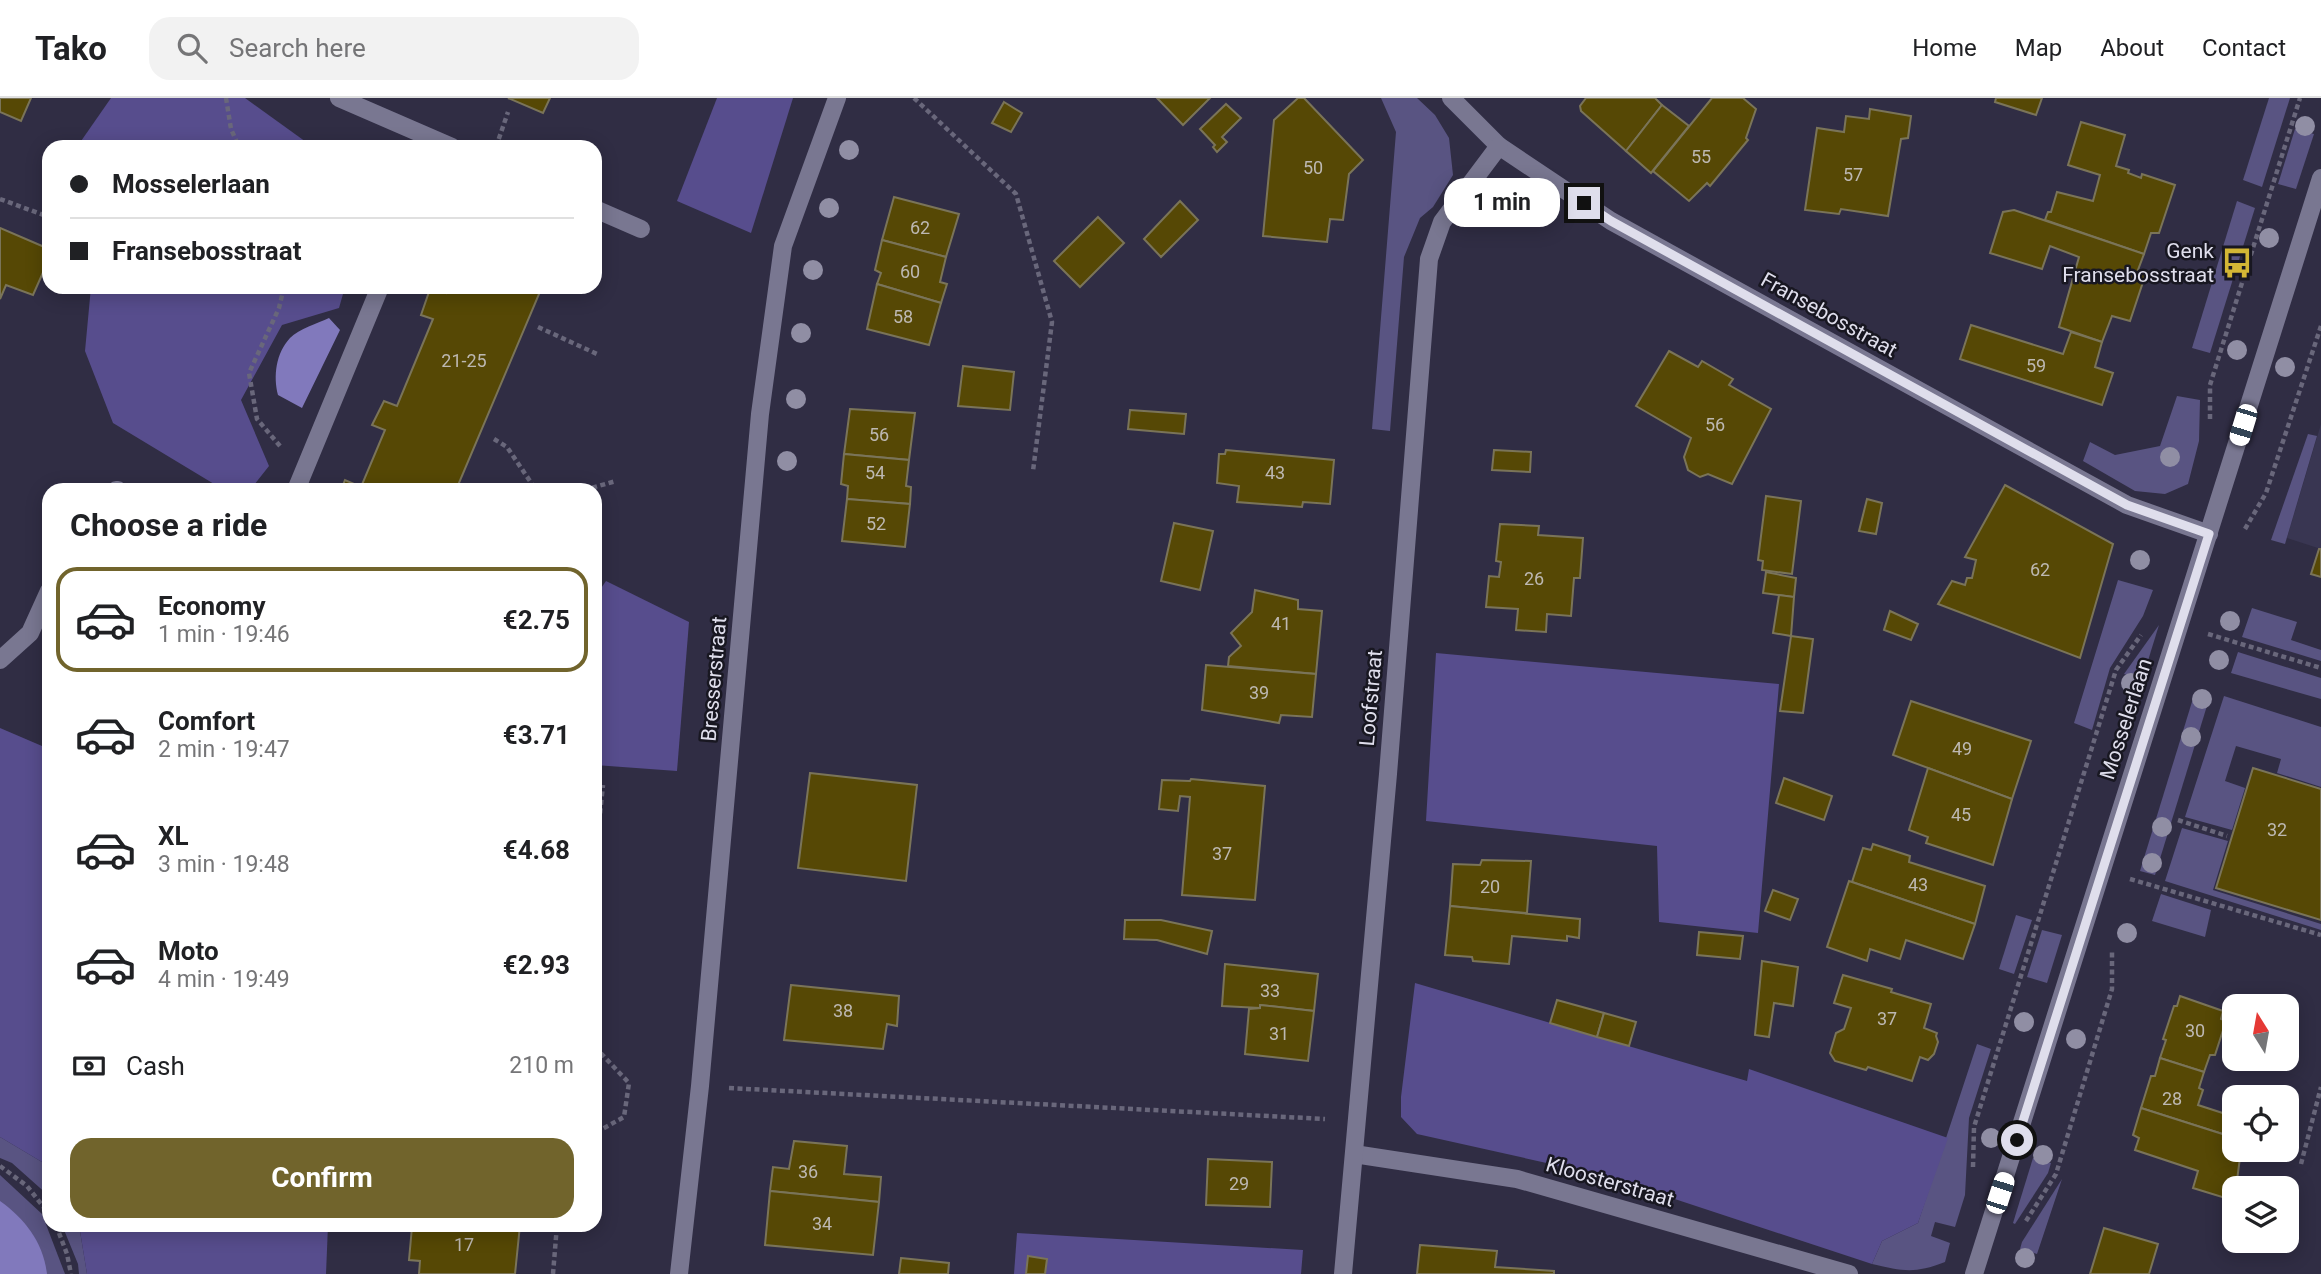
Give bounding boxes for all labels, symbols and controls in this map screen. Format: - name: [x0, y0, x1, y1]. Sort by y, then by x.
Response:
- search box: [149, 17, 639, 80]
- text: Tako: [35, 29, 107, 68]
- icon: search: [173, 29, 211, 67]
- text: Search here: [229, 33, 366, 63]
- text: Home: [1912, 34, 1977, 62]
- text: Map: [2015, 34, 2062, 62]
- text: About: [2100, 34, 2164, 62]
- text: Contact: [2202, 34, 2286, 62]
- house number: 55: [1691, 146, 1711, 167]
- house number: 50: [1303, 157, 1323, 178]
- house number: 57: [1843, 164, 1863, 185]
- text: Mosselerlaan: [112, 169, 270, 199]
- callout: 1 min: [1444, 178, 1560, 228]
- route end: [1568, 187, 1600, 219]
- text: 1 min: [1473, 189, 1531, 216]
- house number: 62: [910, 217, 930, 238]
- text: Fransebosstraat: [112, 236, 301, 266]
- place label: Genk Fransebosstraat: [2062, 239, 2214, 287]
- bus stop icon: Genk Fransebosstraat: [2220, 246, 2254, 280]
- house number: 60: [900, 261, 920, 282]
- street label: Fransebosstraat: [1757, 268, 1901, 362]
- house number: 58: [893, 306, 913, 327]
- house number: 21-25: [441, 350, 487, 371]
- house number: 59: [2026, 355, 2046, 376]
- car: [2227, 402, 2260, 448]
- house number: 56: [1705, 414, 1725, 435]
- house number: 56: [869, 424, 889, 445]
- house number: 54: [865, 462, 885, 483]
- house number: 43: [1265, 462, 1285, 483]
- text: Choose a ride: [70, 506, 267, 544]
- house number: 52: [866, 513, 886, 534]
- house number: 62: [2030, 559, 2050, 580]
- house number: 26: [1524, 568, 1544, 589]
- icon: car: [74, 588, 137, 651]
- text: Economy: [158, 591, 265, 621]
- text: €2.75: [503, 605, 570, 635]
- house number: 41: [1271, 613, 1291, 634]
- street label: Bresserstraat: [697, 615, 731, 742]
- text: 1 min · 19:46: [158, 621, 290, 648]
- street label: Loofstraat: [1355, 649, 1387, 747]
- street label: Mosselerlaan: [2095, 655, 2157, 783]
- house number: 39: [1249, 682, 1269, 703]
- icon: car: [74, 703, 137, 766]
- text: Comfort: [158, 706, 255, 736]
- text: €3.71: [503, 720, 570, 750]
- text: 2 min · 19:47: [158, 736, 290, 763]
- house number: 49: [1952, 738, 1972, 759]
- house number: 45: [1951, 804, 1971, 825]
- icon: car: [74, 818, 137, 881]
- house number: 32: [2267, 819, 2287, 840]
- text: XL: [158, 821, 189, 851]
- text: €4.68: [503, 835, 570, 865]
- house number: 37: [1212, 843, 1232, 864]
- text: 3 min · 19:48: [158, 851, 290, 878]
- house number: 43: [1908, 874, 1928, 895]
- house number: 20: [1480, 876, 1500, 897]
- icon: car: [74, 933, 137, 996]
- text: Moto: [158, 936, 219, 966]
- text: €2.93: [503, 950, 570, 980]
- text: 4 min · 19:49: [158, 966, 290, 993]
- house number: 33: [1260, 980, 1280, 1001]
- north arrow: [2222, 994, 2300, 1071]
- map controls: [2222, 994, 2299, 1253]
- house number: 38: [833, 1000, 853, 1021]
- house number: 37: [1877, 1008, 1897, 1029]
- house number: 30: [2185, 1020, 2205, 1041]
- house number: 31: [1269, 1023, 1289, 1044]
- icon: cash: [70, 1047, 108, 1085]
- text: Cash: [126, 1051, 185, 1081]
- text: 210 m: [509, 1052, 574, 1079]
- button: locate: [2222, 1085, 2299, 1162]
- house number: 28: [2162, 1088, 2182, 1109]
- route start: [2001, 1124, 2033, 1156]
- button: Confirm: [70, 1138, 574, 1218]
- street label: Kloosterstraat: [1543, 1152, 1677, 1212]
- house number: 36: [798, 1161, 818, 1182]
- car: [1984, 1170, 2017, 1216]
- house number: 29: [1229, 1173, 1249, 1194]
- button: layers: [2222, 1176, 2299, 1253]
- house number: 34: [812, 1213, 832, 1234]
- house number: 17: [454, 1234, 474, 1255]

